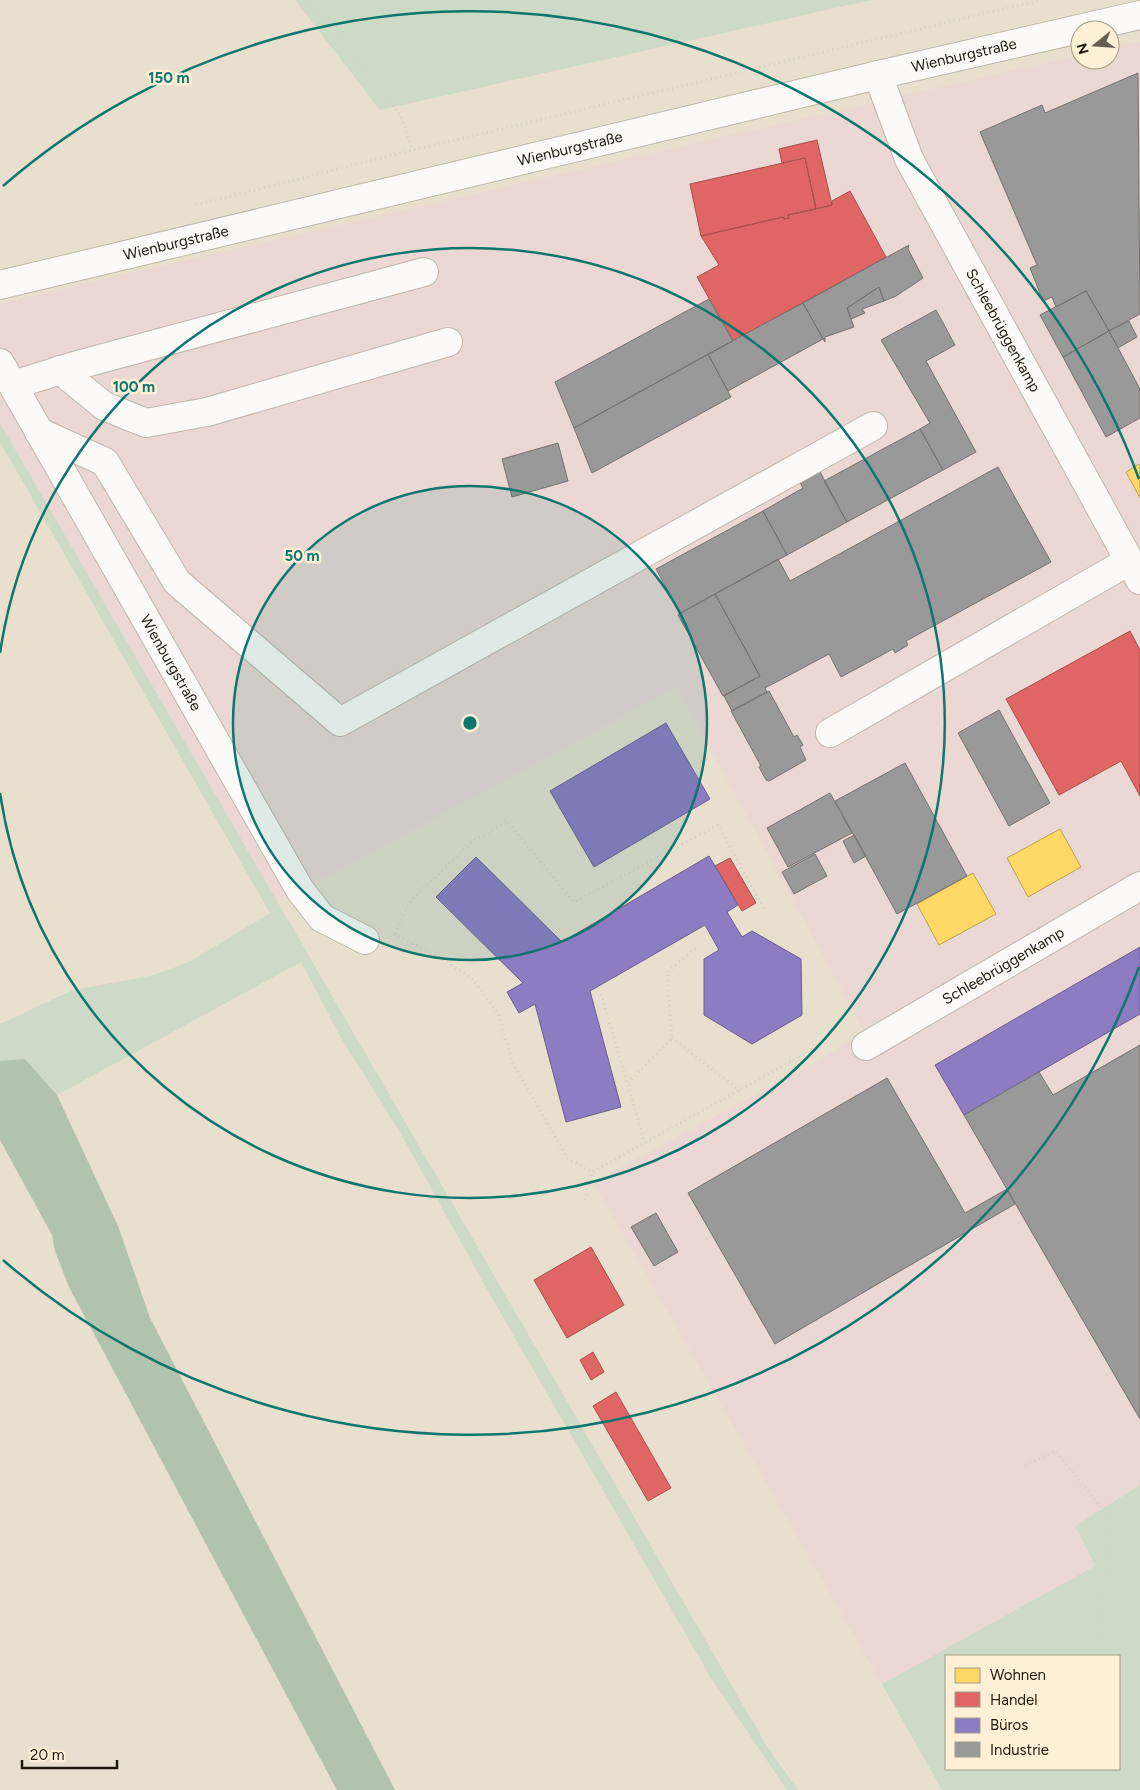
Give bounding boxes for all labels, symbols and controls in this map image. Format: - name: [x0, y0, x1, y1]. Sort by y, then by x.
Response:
- north arrow: [1070, 20, 1120, 70]
- street label: Wienburgstraße: [910, 35, 1018, 76]
- text: N: [1073, 41, 1093, 56]
- text: 150 m: [148, 69, 190, 87]
- street label: Wienburgstraße: [516, 127, 624, 170]
- street label: Wienburgstraße: [122, 222, 230, 264]
- street label: Schleebrüggenkamp: [962, 265, 1044, 395]
- text: 100 m: [113, 378, 155, 396]
- text: 50 m: [284, 547, 320, 565]
- street label: Wienburgstraße: [136, 612, 205, 714]
- centre of rings: [461, 714, 479, 732]
- street label: Schleebrüggenkamp: [939, 923, 1068, 1008]
- legend: [945, 1655, 1120, 1770]
- text: Wohnen: [990, 1666, 1046, 1684]
- text: Handel: [990, 1691, 1038, 1709]
- text: Büros: [990, 1716, 1028, 1734]
- scale bar: [22, 1738, 118, 1770]
- text: Industrie: [990, 1741, 1049, 1759]
- text: 20 m: [30, 1746, 64, 1764]

